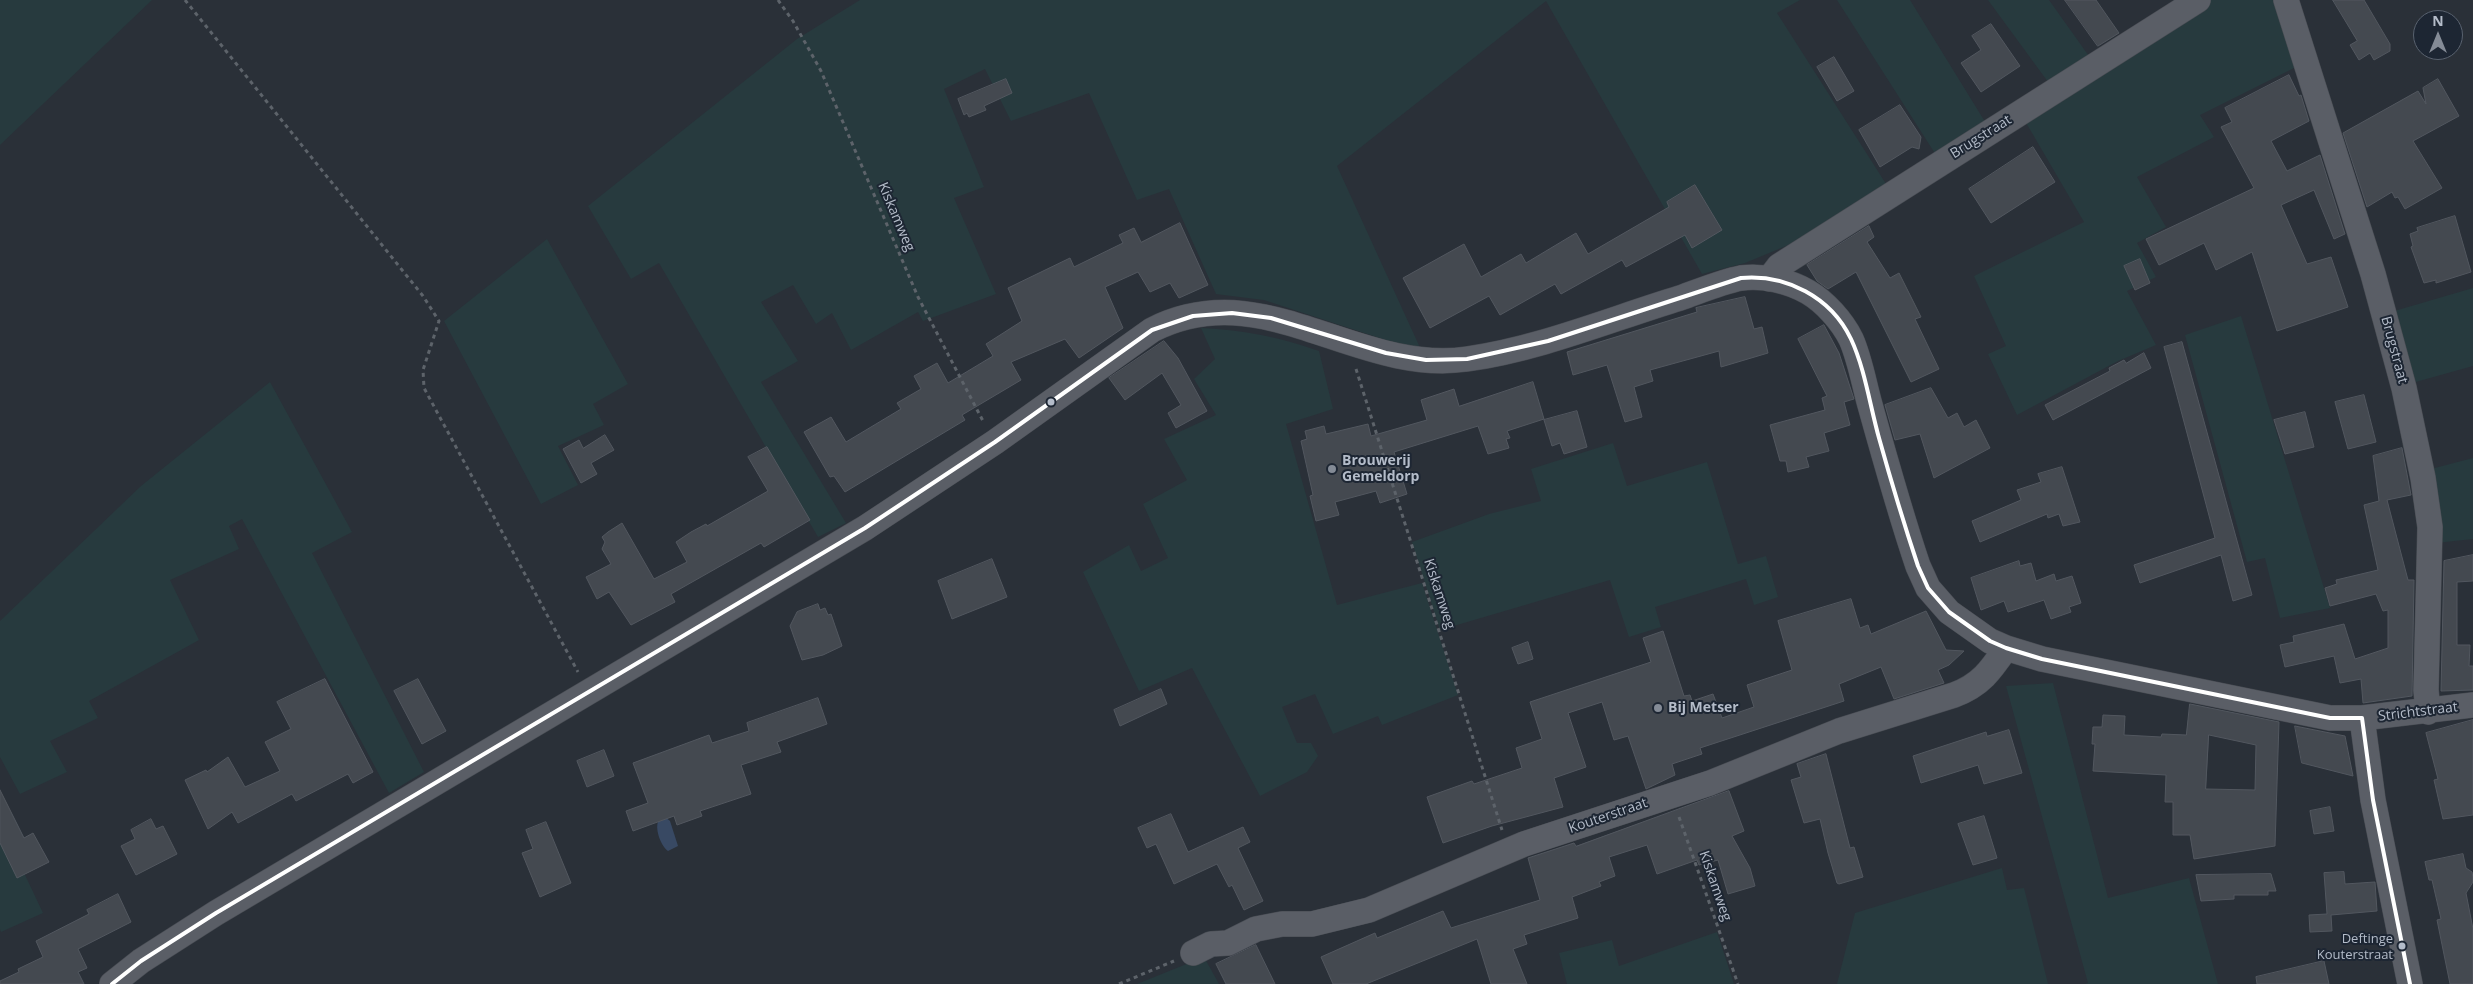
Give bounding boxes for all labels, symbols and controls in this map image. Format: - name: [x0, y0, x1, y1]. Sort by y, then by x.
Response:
- north arrow: [2413, 10, 2463, 60]
- text: N: [2432, 11, 2444, 30]
- street label: Brugstraat: [1947, 112, 2015, 162]
- street label: Kiskamweg: [874, 180, 918, 254]
- street label: Brugstraat: [2377, 315, 2411, 385]
- unlabelled marker: [1046, 397, 1056, 407]
- place label: Brouwerij Gemeldorp: [1342, 453, 1419, 486]
- marker: Brouwerij Gemeldorp: [1326, 463, 1338, 475]
- street label: Kiskamweg: [1420, 557, 1458, 631]
- street label: Strichtstraat: [2377, 699, 2459, 725]
- place label: Bij Metser: [1668, 700, 1739, 716]
- marker: Bij Metser: [1652, 702, 1664, 714]
- street label: Kouterstraat: [1566, 795, 1650, 837]
- street label: Kiskamweg: [1695, 849, 1735, 923]
- place label: Deftinge Kouterstraat: [2317, 931, 2393, 962]
- marker: Deftinge Kouterstraat: [2397, 941, 2407, 951]

